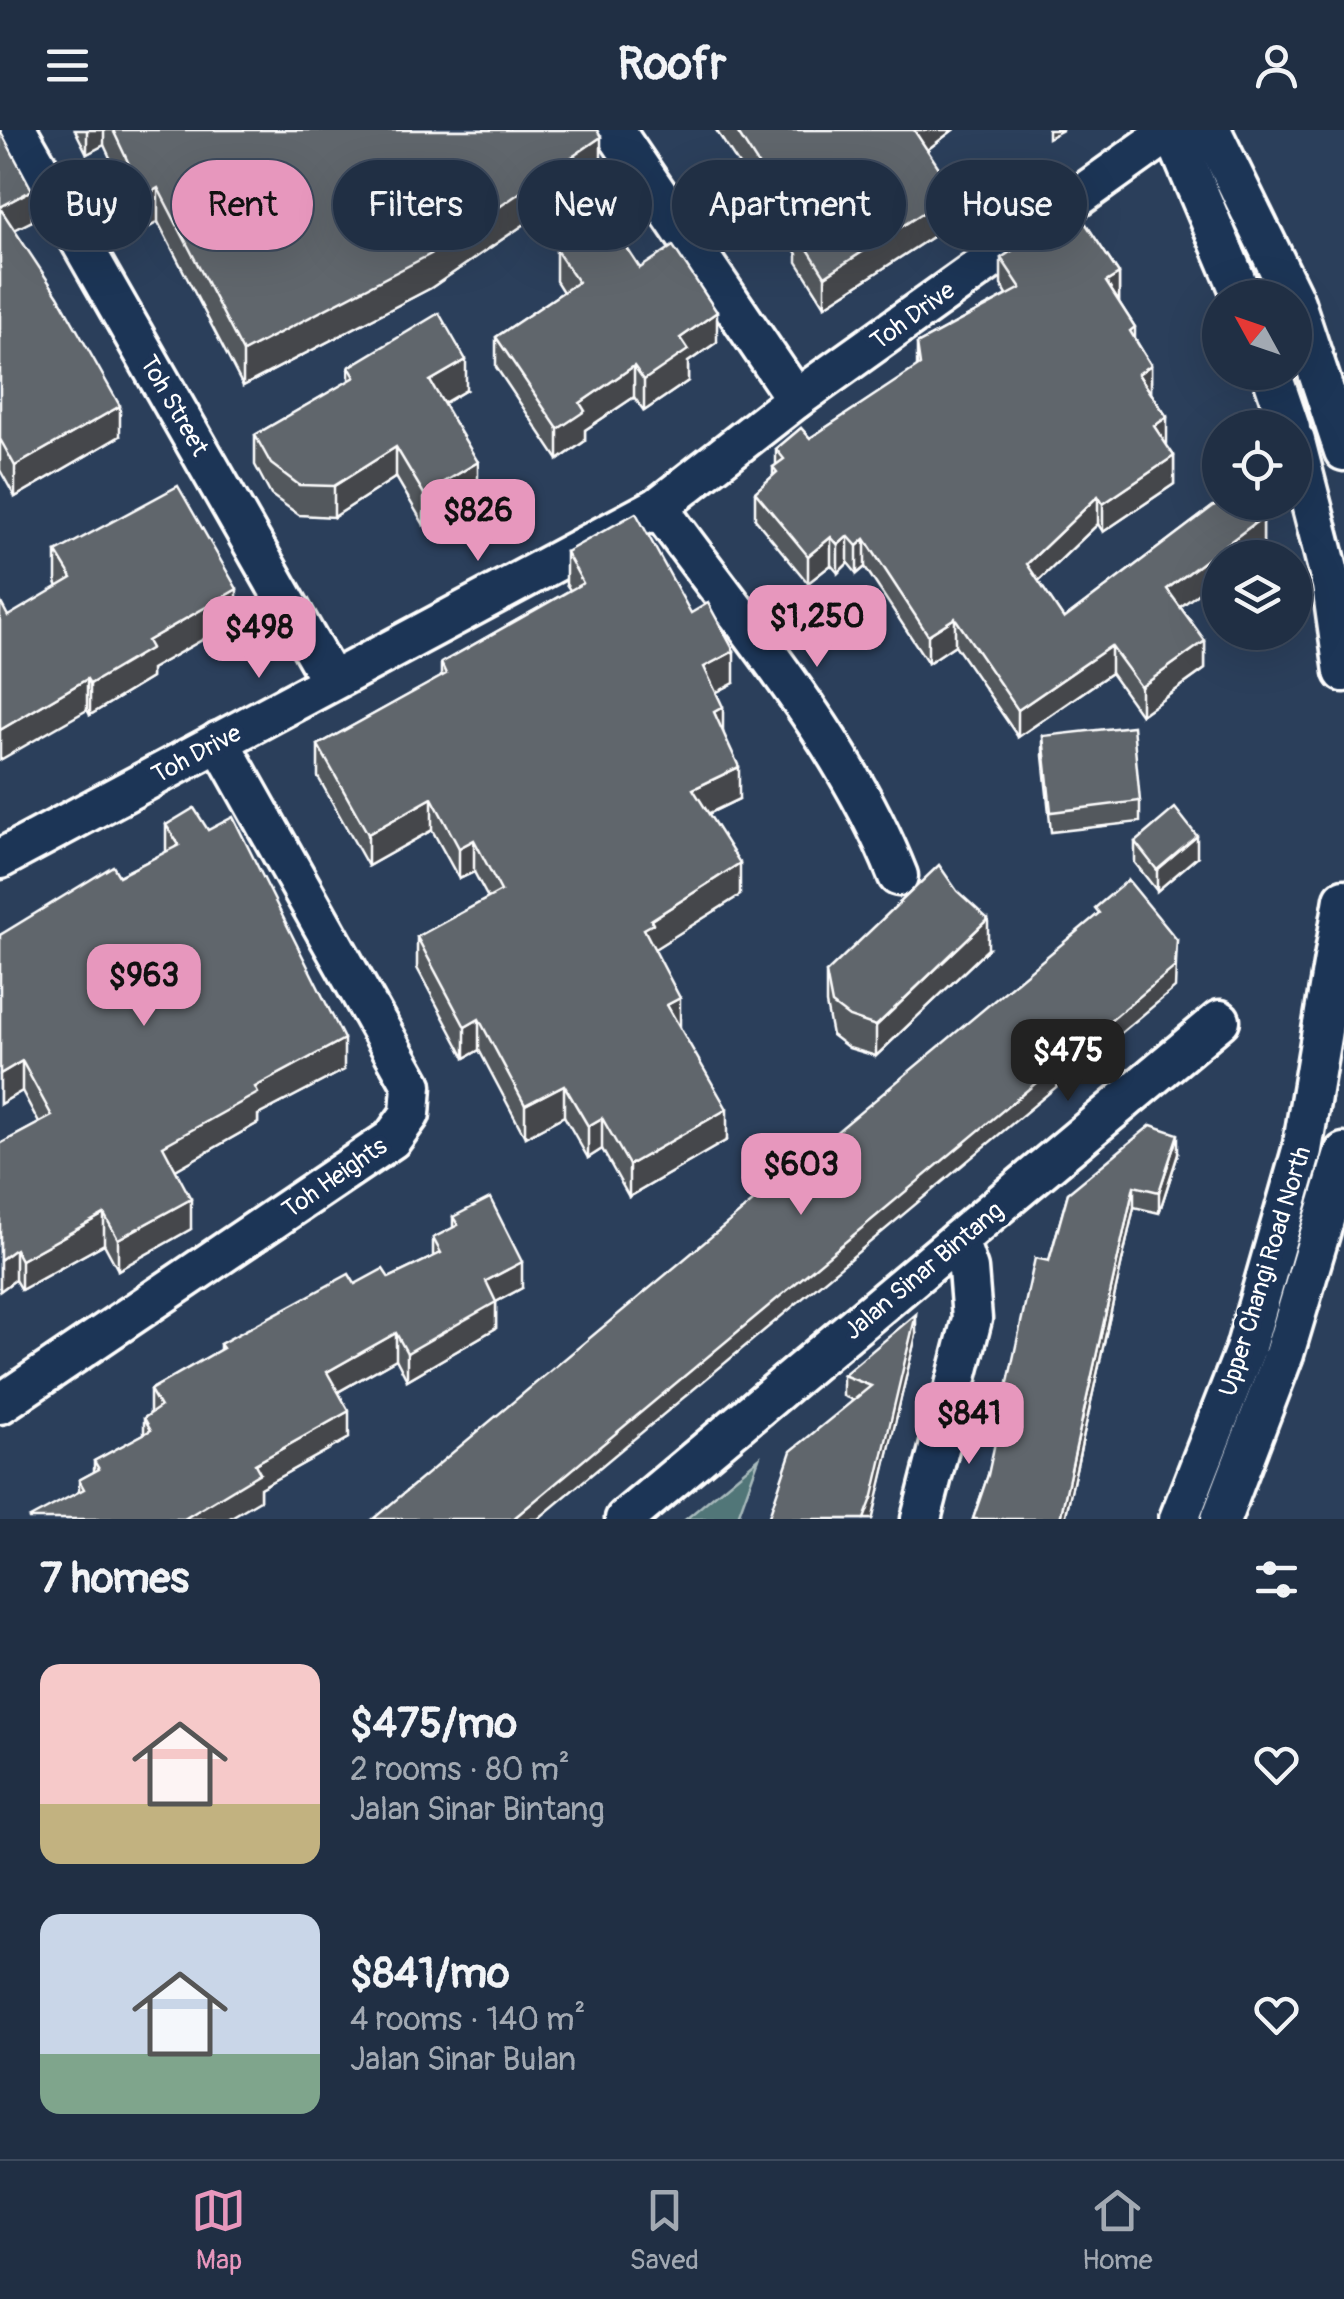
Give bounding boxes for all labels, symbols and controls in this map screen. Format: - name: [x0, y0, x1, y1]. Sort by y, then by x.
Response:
- text: Roofr: [618, 37, 726, 93]
- icon: menu: [40, 38, 95, 93]
- icon: person: [1249, 38, 1304, 93]
- chip: Buy: [30, 160, 152, 250]
- chip: Rent: [172, 160, 313, 250]
- chip: Filters: [333, 160, 498, 250]
- chip: New: [518, 160, 652, 250]
- chip: Apartment: [672, 160, 906, 250]
- chip: House: [926, 160, 1087, 250]
- street label: Toh Drive: [865, 275, 962, 357]
- north arrow: [1202, 280, 1312, 390]
- map controls: [1202, 280, 1312, 650]
- street label: Toh Street: [132, 350, 215, 462]
- button: locate: [1202, 410, 1312, 520]
- pin: $826: [419, 479, 537, 564]
- text: $826: [443, 491, 513, 531]
- button: layers: [1202, 540, 1312, 650]
- pin: $1,250: [736, 585, 898, 670]
- pin: $498: [200, 596, 318, 681]
- text: $1,250: [769, 597, 865, 637]
- text: $498: [225, 608, 293, 648]
- street label: Toh Drive: [147, 718, 247, 791]
- pin: $963: [85, 944, 203, 1029]
- text: $963: [109, 956, 179, 996]
- pin: $475: [1009, 1019, 1127, 1104]
- text: $475: [1033, 1031, 1103, 1071]
- street label: Toh Heights: [277, 1131, 393, 1226]
- pin: $603: [742, 1133, 860, 1218]
- street label: Upper Changi Road North: [1213, 1143, 1318, 1400]
- text: $603: [763, 1145, 839, 1185]
- street label: Jalan Sinar Bintang: [838, 1195, 1010, 1347]
- pin: $841: [910, 1382, 1028, 1467]
- text: $841: [937, 1394, 1001, 1434]
- icon: filters: [1249, 1552, 1304, 1607]
- text: 7 homes: [40, 1553, 189, 1605]
- text: $475/mo: [350, 1698, 517, 1750]
- icon: home: [120, 1704, 240, 1824]
- icon: heart: [1249, 1737, 1304, 1792]
- text: 2 rooms · 80 m²: [350, 1750, 570, 1790]
- text: Jalan Sinar Bintang: [350, 1790, 605, 1830]
- text: $841/mo: [350, 1948, 510, 2000]
- icon: home: [120, 1954, 240, 2074]
- icon: heart: [1249, 1987, 1304, 2042]
- text: 4 rooms · 140 m²: [350, 2000, 585, 2040]
- text: Jalan Sinar Bulan: [350, 2040, 576, 2080]
- tab: Map: [191, 2183, 246, 2278]
- tab: Saved: [629, 2183, 699, 2278]
- tab: Home: [1082, 2183, 1152, 2278]

